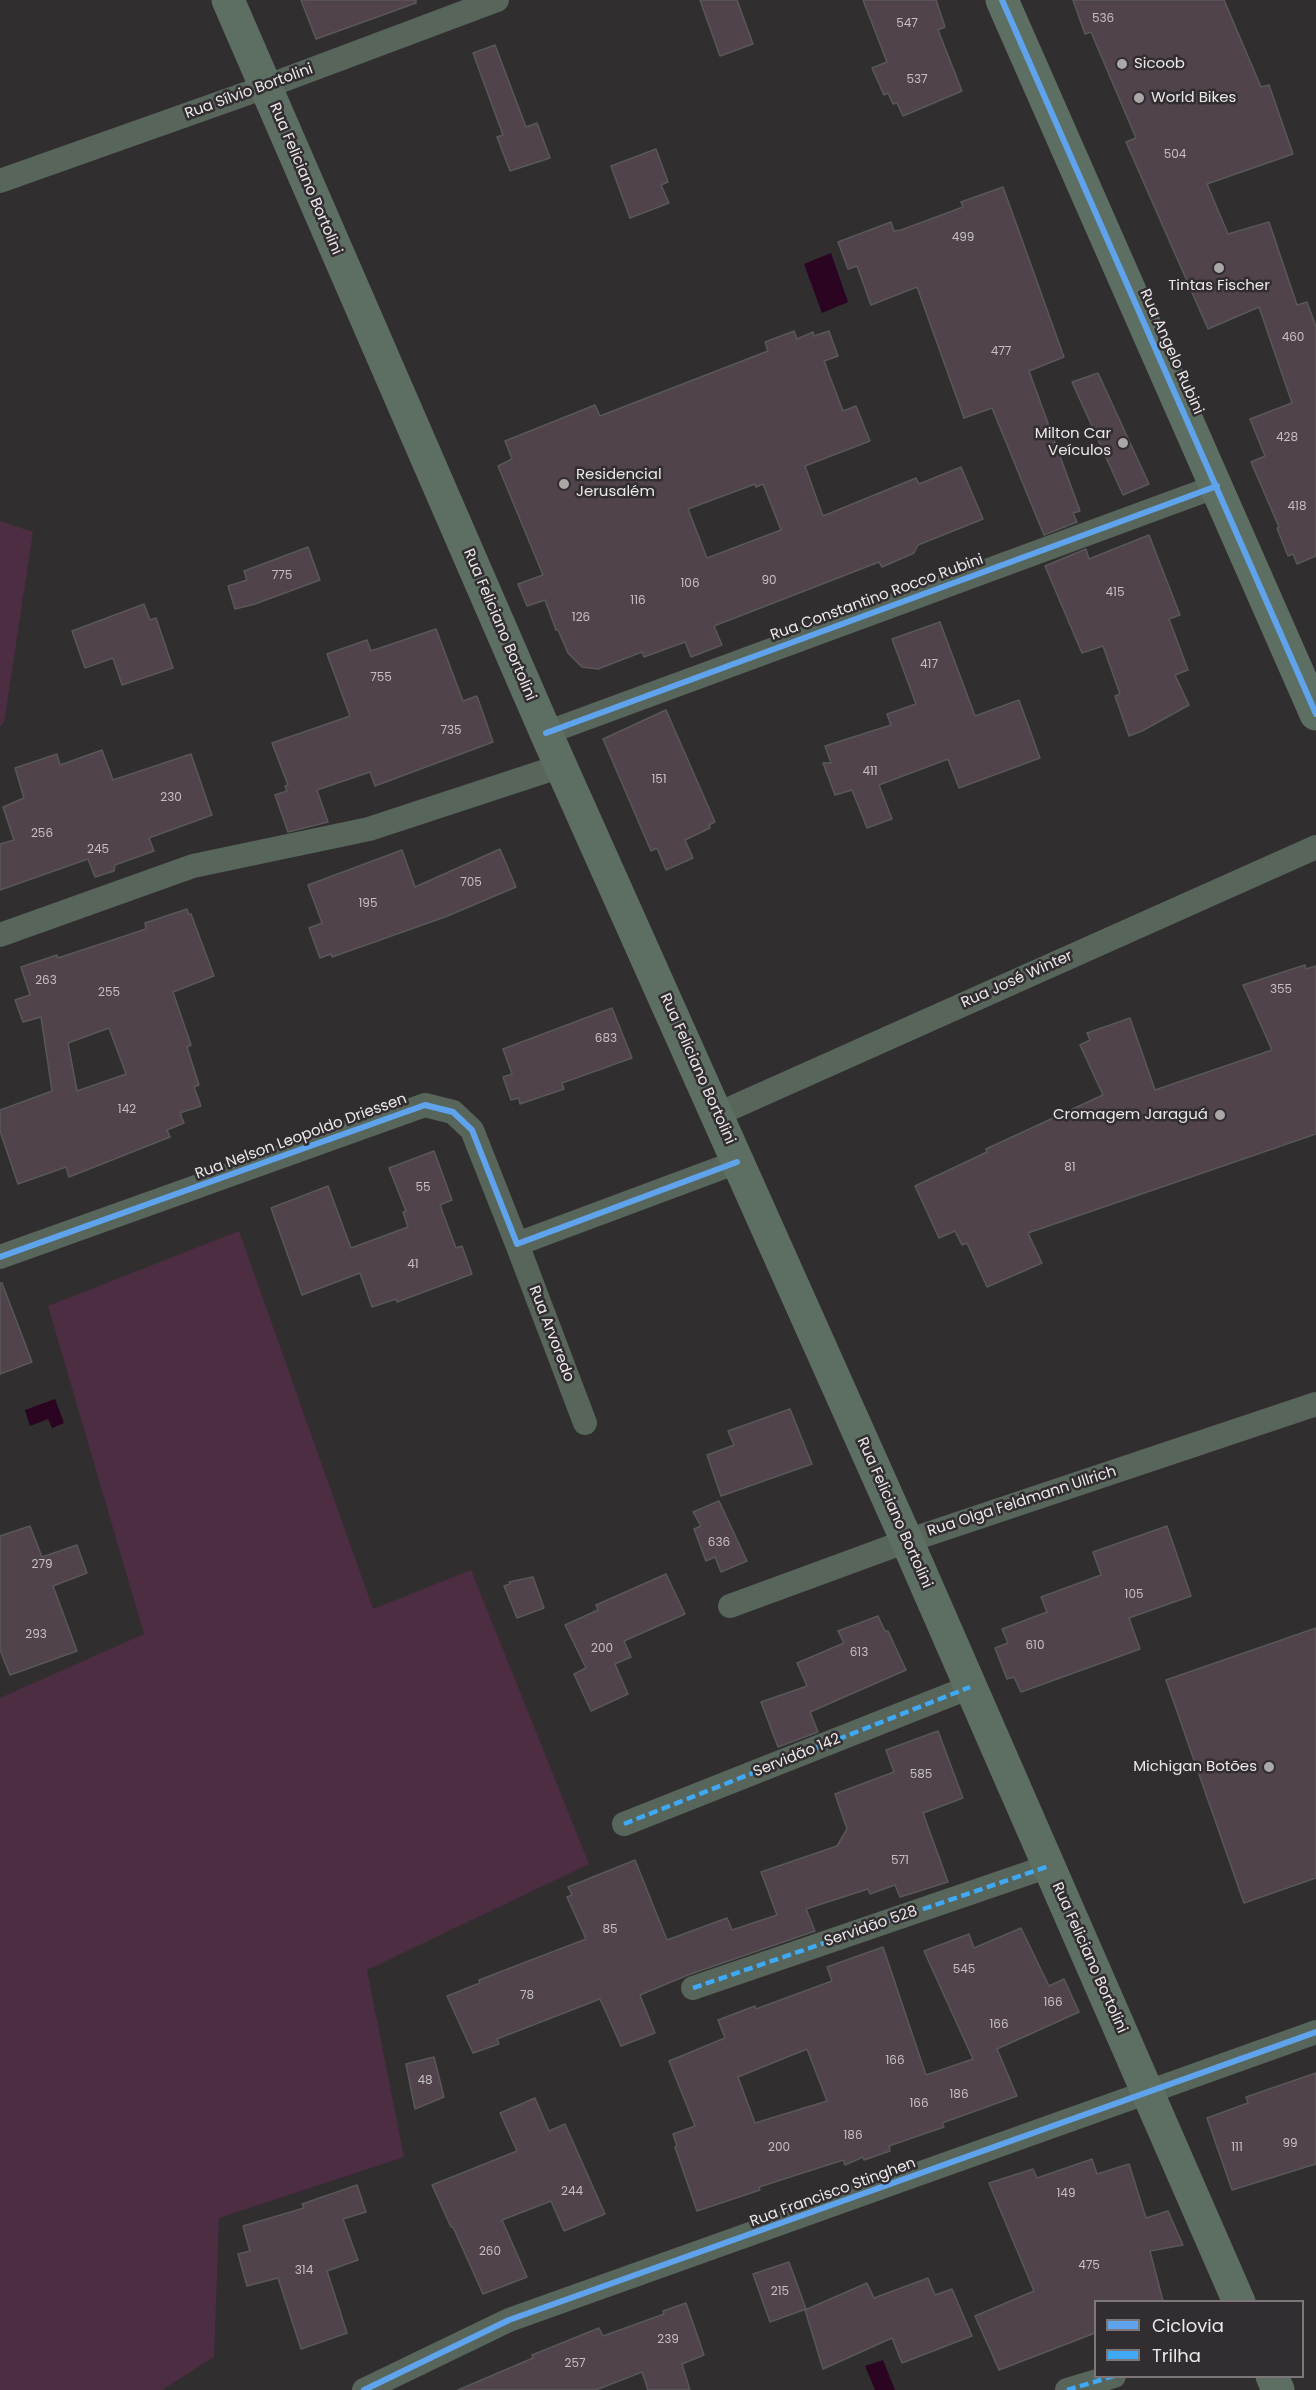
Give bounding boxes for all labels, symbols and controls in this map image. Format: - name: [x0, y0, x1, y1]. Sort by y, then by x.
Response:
- house number: 536: [1092, 12, 1114, 26]
- house number: 547: [896, 17, 918, 31]
- place label: Sicoob: [1134, 55, 1185, 73]
- marker: Sicoob: [1115, 57, 1129, 71]
- street label: Rua Sílvio Bortolini: [183, 60, 315, 124]
- house number: 537: [906, 73, 928, 87]
- place label: World Bikes: [1151, 89, 1236, 107]
- marker: World Bikes: [1132, 91, 1146, 105]
- street label: Rua Feliciano Bortolini: [265, 100, 345, 258]
- house number: 504: [1164, 148, 1186, 162]
- house number: 499: [952, 231, 974, 245]
- marker: Tintas Fischer: [1212, 261, 1226, 275]
- place label: Tintas Fischer: [1168, 277, 1270, 295]
- street label: Rua Angelo Rubini: [1135, 287, 1207, 417]
- house number: 460: [1282, 331, 1304, 345]
- house number: 477: [991, 345, 1011, 359]
- place label: Milton Car Veículos: [1035, 425, 1111, 460]
- house number: 428: [1276, 431, 1298, 445]
- marker: Milton Car Veículos: [1116, 436, 1130, 450]
- place label: Residencial Jerusalém: [576, 466, 662, 501]
- marker: Residencial Jerusalém: [557, 477, 571, 491]
- house number: 418: [1288, 500, 1306, 514]
- street label: Rua Feliciano Bortolini: [459, 546, 539, 704]
- street label: Rua Constantino Rocco Rubini: [768, 551, 986, 645]
- house number: 775: [272, 569, 292, 583]
- house number: 90: [761, 574, 777, 588]
- house number: 106: [681, 577, 699, 591]
- house number: 415: [1106, 586, 1124, 600]
- house number: 116: [630, 594, 646, 608]
- house number: 126: [572, 611, 590, 625]
- house number: 417: [920, 658, 938, 672]
- house number: 755: [370, 671, 392, 685]
- house number: 735: [440, 724, 462, 738]
- house number: 411: [862, 765, 878, 779]
- house number: 151: [651, 773, 667, 787]
- house number: 230: [160, 791, 182, 805]
- house number: 256: [31, 827, 53, 841]
- house number: 245: [87, 843, 109, 857]
- house number: 705: [460, 876, 482, 890]
- house number: 195: [359, 897, 377, 911]
- street label: Rua José Winter: [959, 947, 1075, 1013]
- house number: 263: [35, 974, 57, 988]
- house number: 355: [1270, 983, 1292, 997]
- house number: 255: [98, 986, 120, 1000]
- street label: Rua Feliciano Bortolini: [656, 991, 738, 1147]
- house number: 683: [595, 1032, 617, 1046]
- street label: Rua Nelson Leopoldo Driessen: [193, 1090, 409, 1184]
- house number: 142: [118, 1103, 136, 1117]
- place label: Cromagem Jaraguá: [1053, 1106, 1208, 1124]
- marker: Cromagem Jaraguá: [1213, 1108, 1227, 1122]
- house number: 81: [1064, 1161, 1076, 1175]
- house number: 55: [415, 1181, 431, 1195]
- house number: 41: [407, 1258, 419, 1272]
- street label: Rua Arvoredo: [524, 1284, 578, 1384]
- street label: Rua Feliciano Bortolini: [853, 1435, 935, 1591]
- street label: Rua Olga Feldmann Ullrich: [925, 1463, 1119, 1541]
- house number: 636: [708, 1536, 730, 1550]
- house number: 279: [31, 1558, 53, 1572]
- house number: 105: [1125, 1588, 1143, 1602]
- house number: 293: [25, 1628, 47, 1642]
- house number: 610: [1026, 1639, 1044, 1653]
- house number: 200: [591, 1642, 613, 1656]
- house number: 613: [850, 1646, 868, 1660]
- street label: Servidão 142: [751, 1730, 843, 1782]
- place label: Michigan Botões: [1133, 1758, 1257, 1776]
- marker: Michigan Botões: [1262, 1760, 1276, 1774]
- house number: 585: [910, 1768, 932, 1782]
- house number: 571: [891, 1854, 909, 1868]
- street label: Rua Feliciano Bortolini: [1048, 1880, 1130, 2036]
- street label: Servidão 528: [822, 1903, 920, 1951]
- house number: 85: [602, 1923, 618, 1937]
- house number: 545: [953, 1963, 975, 1977]
- house number: 78: [520, 1989, 534, 2003]
- house number: 166: [1043, 1996, 1063, 2010]
- house number: 166: [989, 2018, 1009, 2032]
- house number: 166: [885, 2054, 905, 2068]
- house number: 48: [417, 2074, 433, 2088]
- house number: 186: [949, 2088, 969, 2102]
- house number: 166: [909, 2097, 929, 2111]
- house number: 186: [843, 2129, 863, 2143]
- house number: 99: [1282, 2137, 1298, 2151]
- house number: 200: [768, 2141, 790, 2155]
- house number: 111: [1231, 2141, 1243, 2155]
- street label: Rua Francisco Stinghen: [748, 2155, 918, 2231]
- house number: 244: [561, 2185, 583, 2199]
- house number: 149: [1057, 2187, 1075, 2201]
- house number: 260: [479, 2245, 501, 2259]
- house number: 475: [1078, 2259, 1100, 2273]
- house number: 314: [295, 2264, 313, 2278]
- house number: 215: [771, 2285, 789, 2299]
- legend: [1094, 2300, 1304, 2378]
- text: Ciclovia: [1152, 2313, 1224, 2338]
- house number: 239: [657, 2333, 679, 2347]
- text: Trilha: [1152, 2343, 1201, 2368]
- house number: 257: [565, 2357, 585, 2371]

